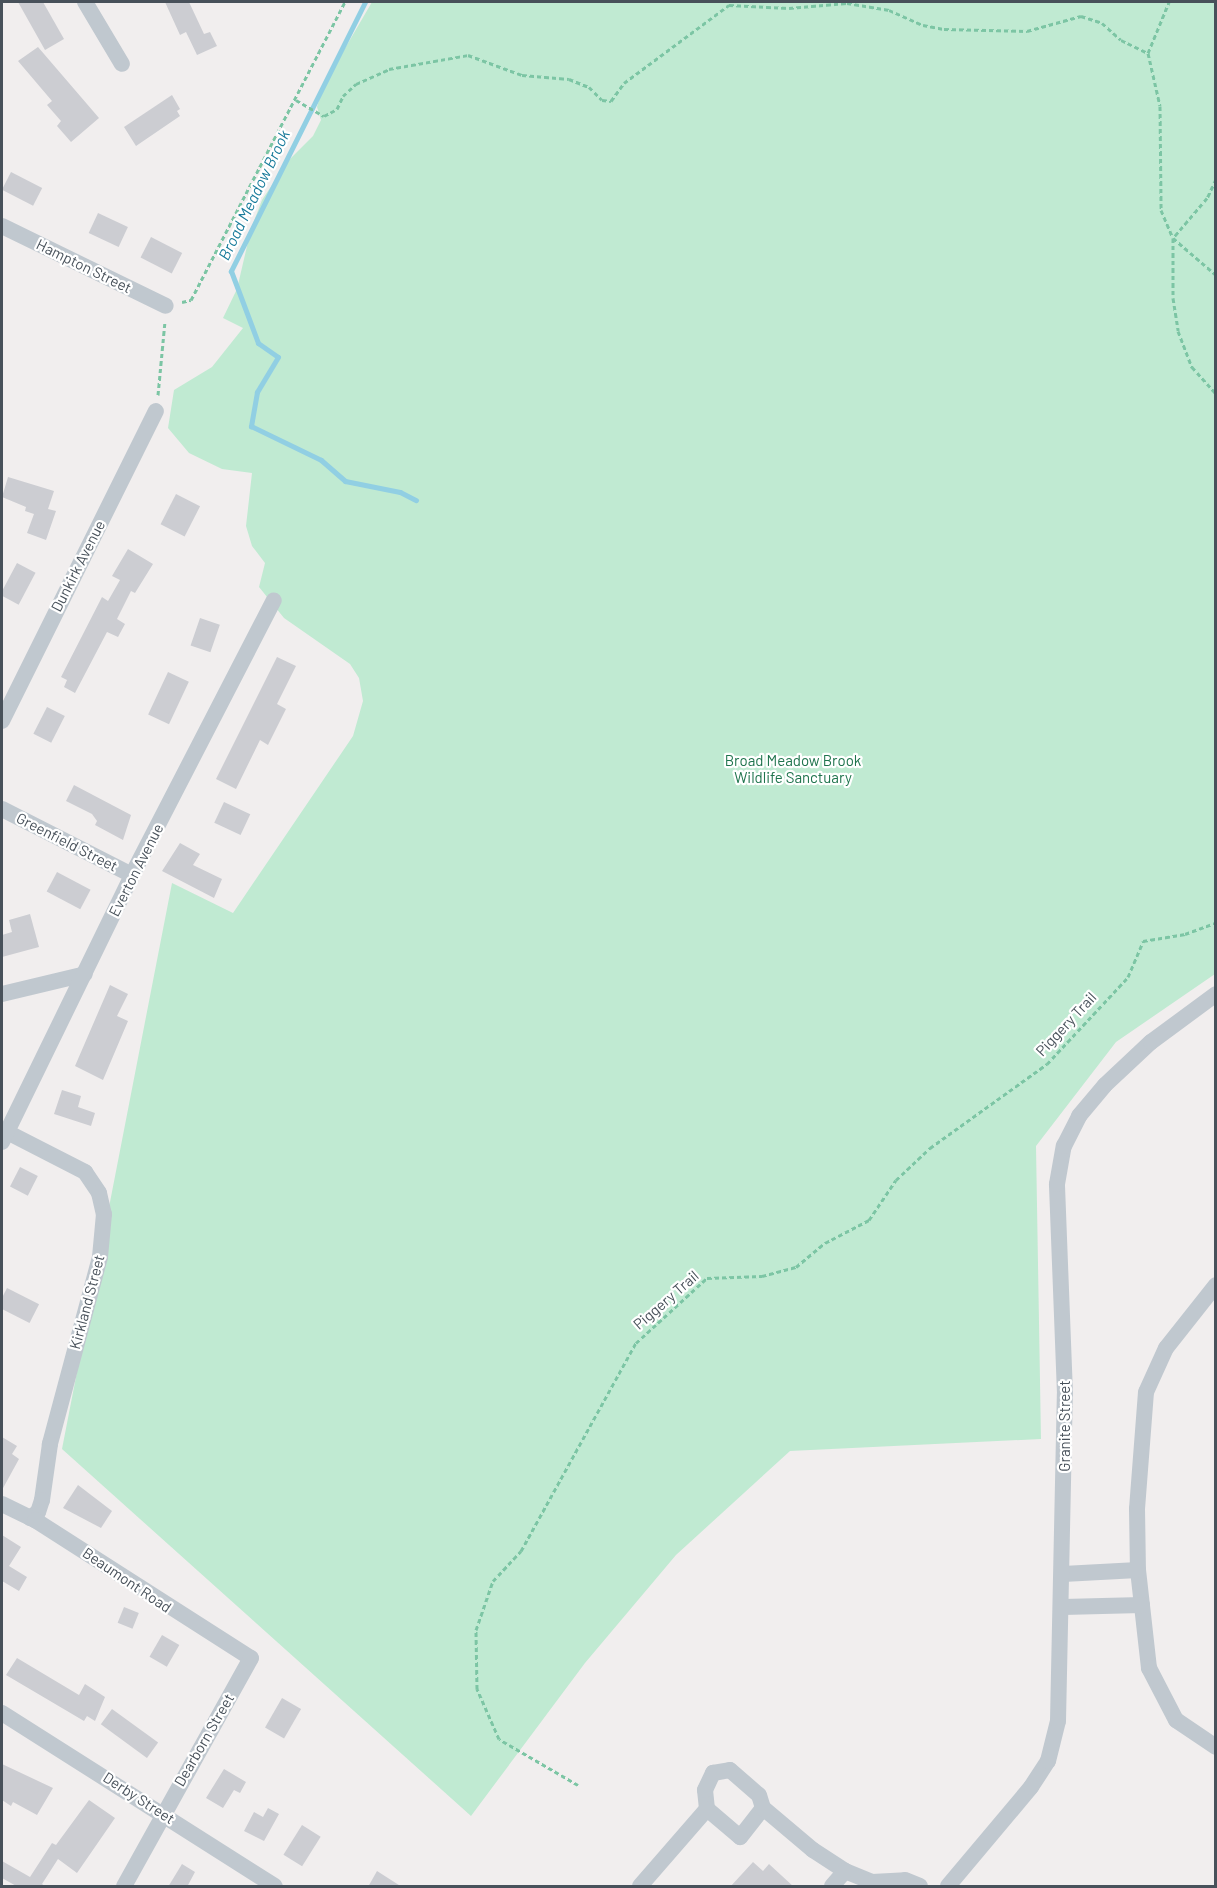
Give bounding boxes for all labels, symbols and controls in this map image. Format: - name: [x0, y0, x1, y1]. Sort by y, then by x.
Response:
- water label: Broad Meadow Brook: [214, 127, 294, 263]
- street label: Hampton Street: [33, 235, 135, 297]
- street label: Dunkirk Avenue: [47, 517, 109, 615]
- park label: Broad Meadow Brook Wildlife Sanctuary: [725, 751, 861, 786]
- street label: Greenfield Street: [13, 809, 121, 875]
- street label: Everton Avenue: [105, 821, 167, 919]
- street label: Piggery Trail: [1032, 988, 1100, 1060]
- street label: Kirkland Street: [66, 1253, 108, 1351]
- street label: Piggery Trail: [630, 1267, 702, 1333]
- street label: Granite Street: [1056, 1380, 1074, 1472]
- street label: Beaumont Road: [79, 1544, 175, 1616]
- street label: Dearborn Street: [170, 1690, 238, 1790]
- street label: Derby Street: [100, 1768, 178, 1828]

